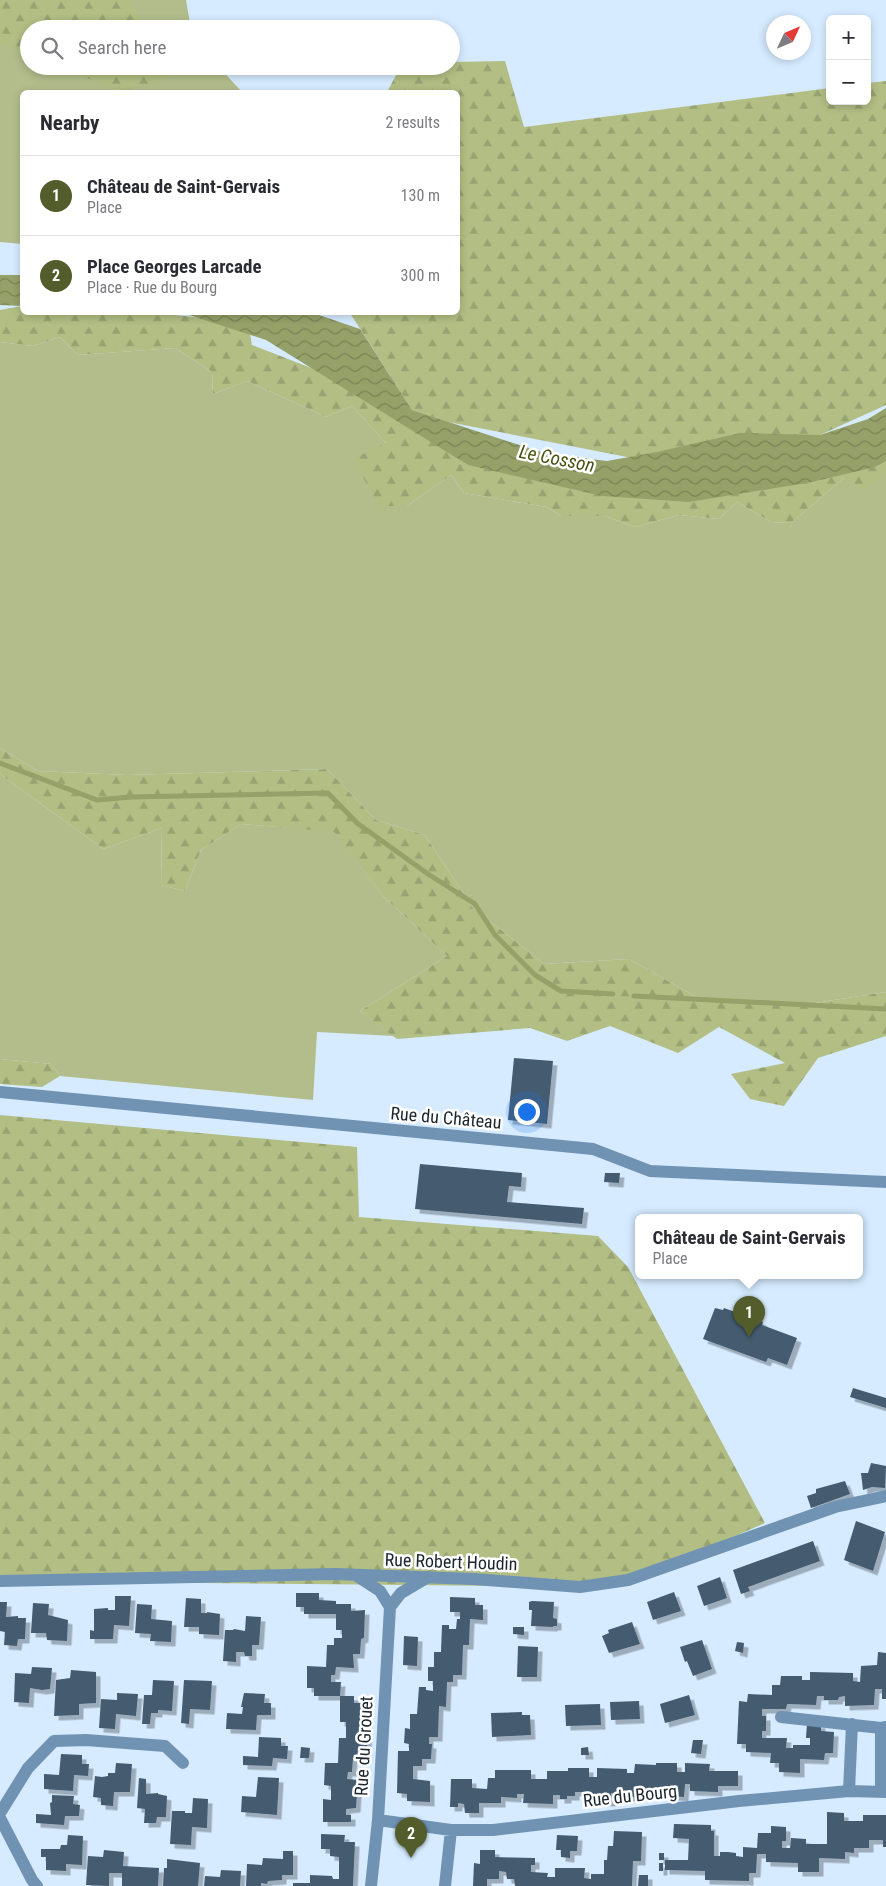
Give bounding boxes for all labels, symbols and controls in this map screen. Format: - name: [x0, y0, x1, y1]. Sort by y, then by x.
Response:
- north arrow: [766, 15, 811, 60]
- map controls: [826, 15, 871, 105]
- button: +: [826, 15, 871, 60]
- search box: [20, 20, 460, 75]
- icon: search: [38, 34, 66, 62]
- text: Search here: [78, 36, 166, 59]
- button: −: [826, 60, 871, 105]
- text: Nearby: [40, 111, 99, 135]
- text: 2 results: [385, 113, 440, 132]
- text: Château de Saint-Gervais: [87, 175, 280, 198]
- text: 1: [52, 186, 60, 205]
- text: 130 m: [401, 186, 440, 205]
- text: Place: [87, 198, 122, 217]
- text: Place Georges Larcade: [87, 255, 262, 278]
- text: 2: [52, 266, 60, 285]
- text: 300 m: [401, 266, 440, 285]
- text: Place · Rue du Bourg: [87, 278, 217, 297]
- water label: Le Cosson: [517, 440, 597, 477]
- your location: [514, 1099, 540, 1125]
- street label: Rue du Château: [390, 1102, 502, 1133]
- popup: [635, 1214, 863, 1279]
- text: Château de Saint-Gervais: [652, 1226, 846, 1249]
- text: Place: [652, 1249, 688, 1268]
- pin: 1: [733, 1296, 765, 1337]
- street label: Rue Robert Houdin: [384, 1549, 518, 1574]
- street label: Rue du Grouet: [350, 1695, 377, 1796]
- street label: Rue du Bourg: [582, 1780, 678, 1811]
- pin: 2: [395, 1817, 427, 1858]

